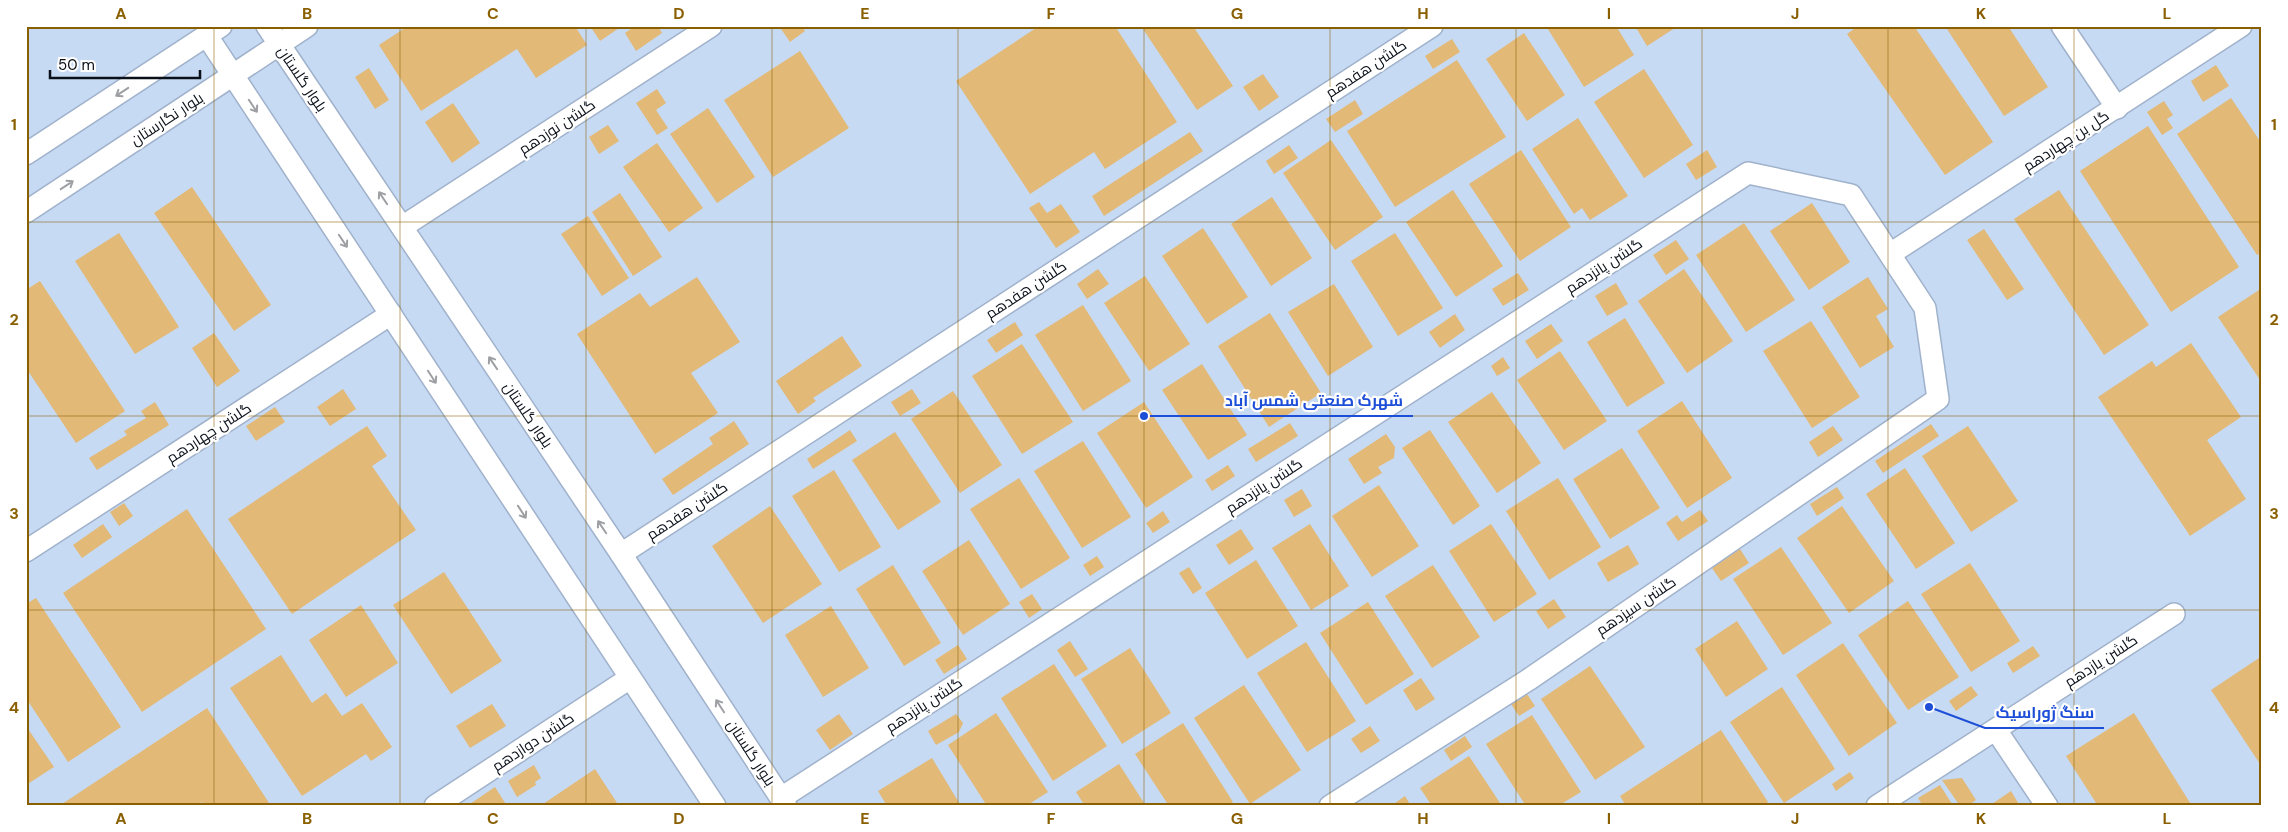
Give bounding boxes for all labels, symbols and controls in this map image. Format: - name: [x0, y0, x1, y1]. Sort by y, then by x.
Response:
- text: A: [115, 3, 127, 24]
- text: B: [302, 3, 312, 24]
- text: C: [487, 3, 499, 24]
- text: D: [673, 3, 685, 24]
- text: E: [860, 3, 870, 24]
- text: F: [1047, 3, 1056, 24]
- text: G: [1231, 3, 1243, 24]
- text: H: [1417, 3, 1429, 24]
- text: I: [1607, 3, 1611, 24]
- text: J: [1791, 3, 1799, 24]
- text: K: [1976, 3, 1987, 24]
- text: L: [2163, 3, 2172, 24]
- street label: گلشن هفدهم: [1321, 35, 1411, 103]
- street label: بلوار گلستان: [273, 42, 331, 116]
- scale bar: [50, 48, 200, 80]
- text: 50 m: [58, 55, 95, 75]
- one-way arrow: [115, 86, 129, 97]
- street label: بلوار نگارستان: [127, 88, 207, 150]
- street label: گلشن نوزدهم: [515, 95, 599, 159]
- one-way arrow: [248, 98, 258, 112]
- street label: گل بن چهاردهم: [2019, 106, 2113, 176]
- text: 1: [11, 114, 17, 135]
- text: 1: [2271, 114, 2277, 135]
- one-way arrow: [60, 180, 74, 190]
- one-way arrow: [378, 192, 388, 206]
- one-way arrow: [338, 234, 348, 248]
- street label: گلشن پانزدهم: [1562, 234, 1646, 298]
- street label: گلشن هفدهم: [981, 256, 1071, 324]
- text: 2: [9, 309, 19, 330]
- text: 2: [2269, 309, 2279, 330]
- one-way arrow: [488, 356, 498, 370]
- one-way arrow: [428, 369, 438, 383]
- street label: بلوار گلستان: [499, 378, 557, 452]
- callout: شهرک صنعتی شمس آباد: [1215, 385, 1413, 416]
- text: شهرک صنعتی شمس آباد: [1225, 390, 1403, 411]
- street label: گلشن چهاردهم: [163, 398, 255, 468]
- street label: گلشن پانزدهم: [1222, 454, 1306, 518]
- street label: گلشن هفدهم: [642, 477, 732, 545]
- text: 3: [9, 503, 19, 524]
- text: 3: [2269, 503, 2279, 524]
- one-way arrow: [517, 505, 527, 519]
- one-way arrow: [597, 520, 607, 534]
- street label: گلشن سیزدهم: [1592, 572, 1680, 640]
- street label: گلشن یازدهم: [2061, 630, 2141, 692]
- street label: گلشن پانزدهم: [882, 673, 966, 737]
- text: 4: [9, 697, 19, 718]
- callout: سنگ ژوراسیک: [1985, 697, 2104, 728]
- text: 4: [2269, 697, 2279, 718]
- one-way arrow: [715, 700, 725, 714]
- text: سنگ ژوراسیک: [1996, 702, 2094, 723]
- street label: گلشن دوازدهم: [488, 708, 578, 776]
- street label: بلوار گلستان: [722, 716, 780, 790]
- text: A: [115, 808, 127, 829]
- text: B: [302, 808, 312, 829]
- text: C: [487, 808, 499, 829]
- text: D: [673, 808, 685, 829]
- text: E: [860, 808, 870, 829]
- text: F: [1047, 808, 1056, 829]
- text: G: [1231, 808, 1243, 829]
- text: H: [1417, 808, 1429, 829]
- text: I: [1607, 808, 1611, 829]
- text: J: [1791, 808, 1799, 829]
- text: K: [1976, 808, 1987, 829]
- text: L: [2163, 808, 2172, 829]

